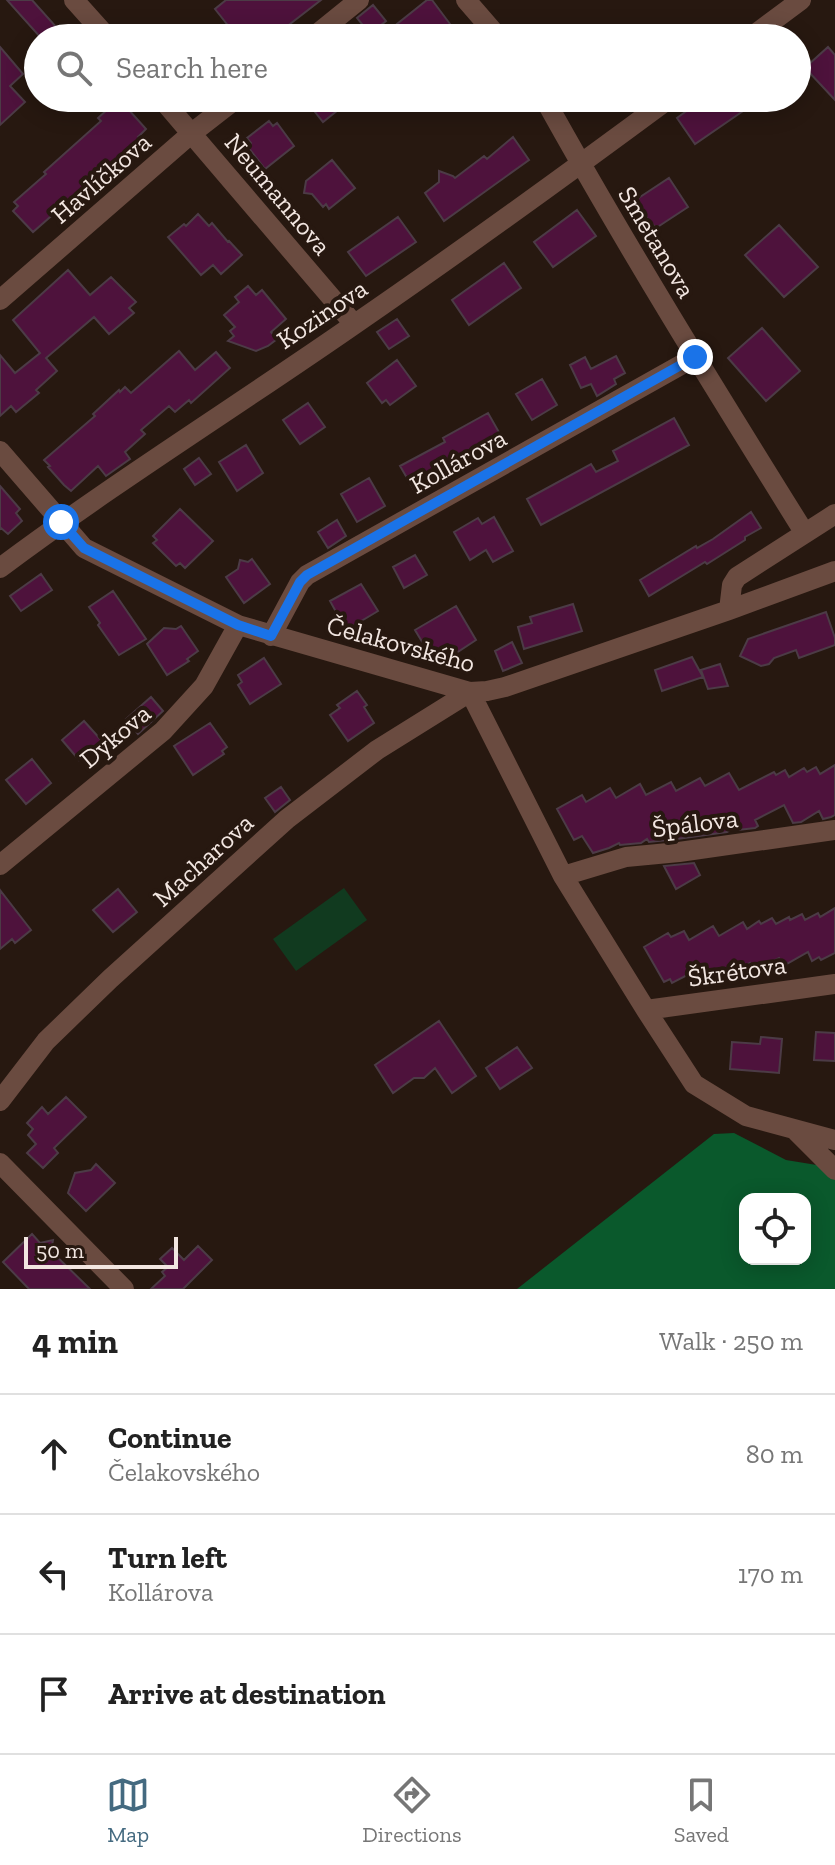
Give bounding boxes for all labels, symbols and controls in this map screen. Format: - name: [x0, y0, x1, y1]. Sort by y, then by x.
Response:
- search box: [24, 24, 811, 112]
- icon: search: [52, 46, 96, 90]
- text: Search here: [116, 50, 268, 86]
- street label: Havlíčkova: [44, 126, 158, 230]
- street label: Neumannova: [218, 127, 338, 262]
- street label: Smetanova: [611, 180, 703, 304]
- street label: Kozinova: [271, 272, 374, 356]
- route end: [677, 339, 713, 375]
- street label: Kollárova: [404, 421, 512, 501]
- route start: [43, 504, 79, 540]
- street label: Čelakovského: [323, 609, 479, 679]
- street label: Dykova: [73, 697, 157, 775]
- street label: Špálova: [650, 802, 740, 844]
- street label: Macharova: [146, 806, 260, 913]
- street label: Škrétova: [686, 948, 789, 994]
- map controls: [739, 1193, 811, 1265]
- button: locate: [739, 1193, 811, 1265]
- scale bar: [24, 1233, 178, 1269]
- text: 50 m: [36, 1237, 84, 1264]
- text: 4 min: [32, 1321, 118, 1362]
- text: Walk · 250 m: [659, 1325, 803, 1357]
- text: Continue: [108, 1420, 232, 1456]
- icon: ahead: [32, 1432, 76, 1476]
- text: 80 m: [746, 1438, 803, 1470]
- text: Čelakovského: [108, 1456, 260, 1488]
- text: Turn left: [108, 1540, 227, 1576]
- icon: left: [32, 1552, 76, 1596]
- text: 170 m: [738, 1558, 803, 1590]
- text: Kollárova: [108, 1576, 214, 1608]
- icon: arrive: [32, 1672, 76, 1716]
- text: Arrive at destination: [108, 1676, 385, 1712]
- tab: Map: [106, 1773, 150, 1848]
- tab: Directions: [362, 1773, 462, 1848]
- tab: Saved: [674, 1773, 729, 1848]

